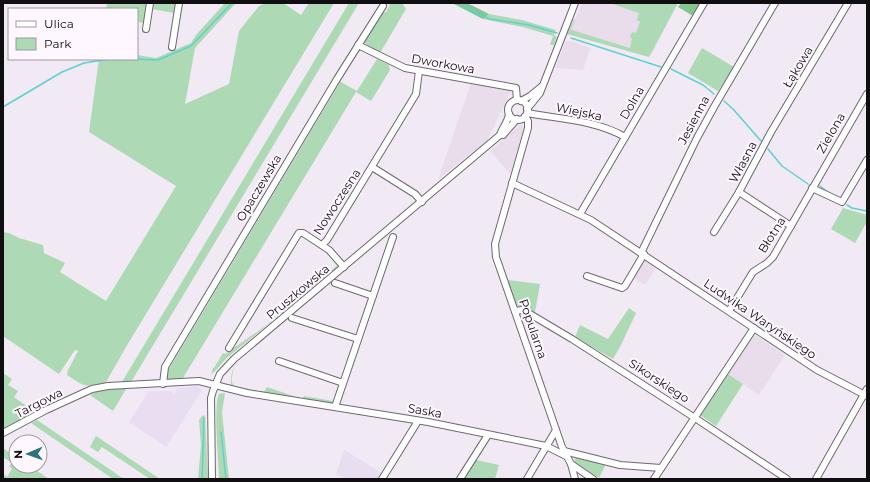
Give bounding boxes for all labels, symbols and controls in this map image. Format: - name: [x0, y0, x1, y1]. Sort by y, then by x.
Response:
- legend: [8, 8, 138, 60]
- text: Ulica: [44, 16, 74, 31]
- text: Park: [44, 36, 72, 51]
- street label: Łąkowa: [779, 43, 816, 90]
- street label: Dworkowa: [410, 51, 476, 76]
- street label: Dolna: [616, 83, 647, 122]
- street label: Jesienna: [674, 93, 713, 148]
- street label: Wiejska: [555, 99, 604, 124]
- street label: Zielona: [813, 110, 848, 156]
- street label: Własna: [725, 138, 760, 185]
- street label: Opaczewska: [233, 152, 284, 224]
- street label: Nowoczesna: [310, 166, 364, 238]
- street label: Błotna: [755, 214, 789, 256]
- street label: Pruszkowska: [263, 261, 332, 322]
- street label: Ludwika Waryńskiego: [701, 275, 819, 362]
- street label: Popularna: [516, 297, 551, 361]
- street label: Sikorskiego: [626, 355, 692, 406]
- street label: Targowa: [13, 384, 65, 421]
- street label: Saska: [407, 400, 443, 421]
- north arrow: [8, 434, 48, 474]
- text: N: [11, 450, 25, 459]

